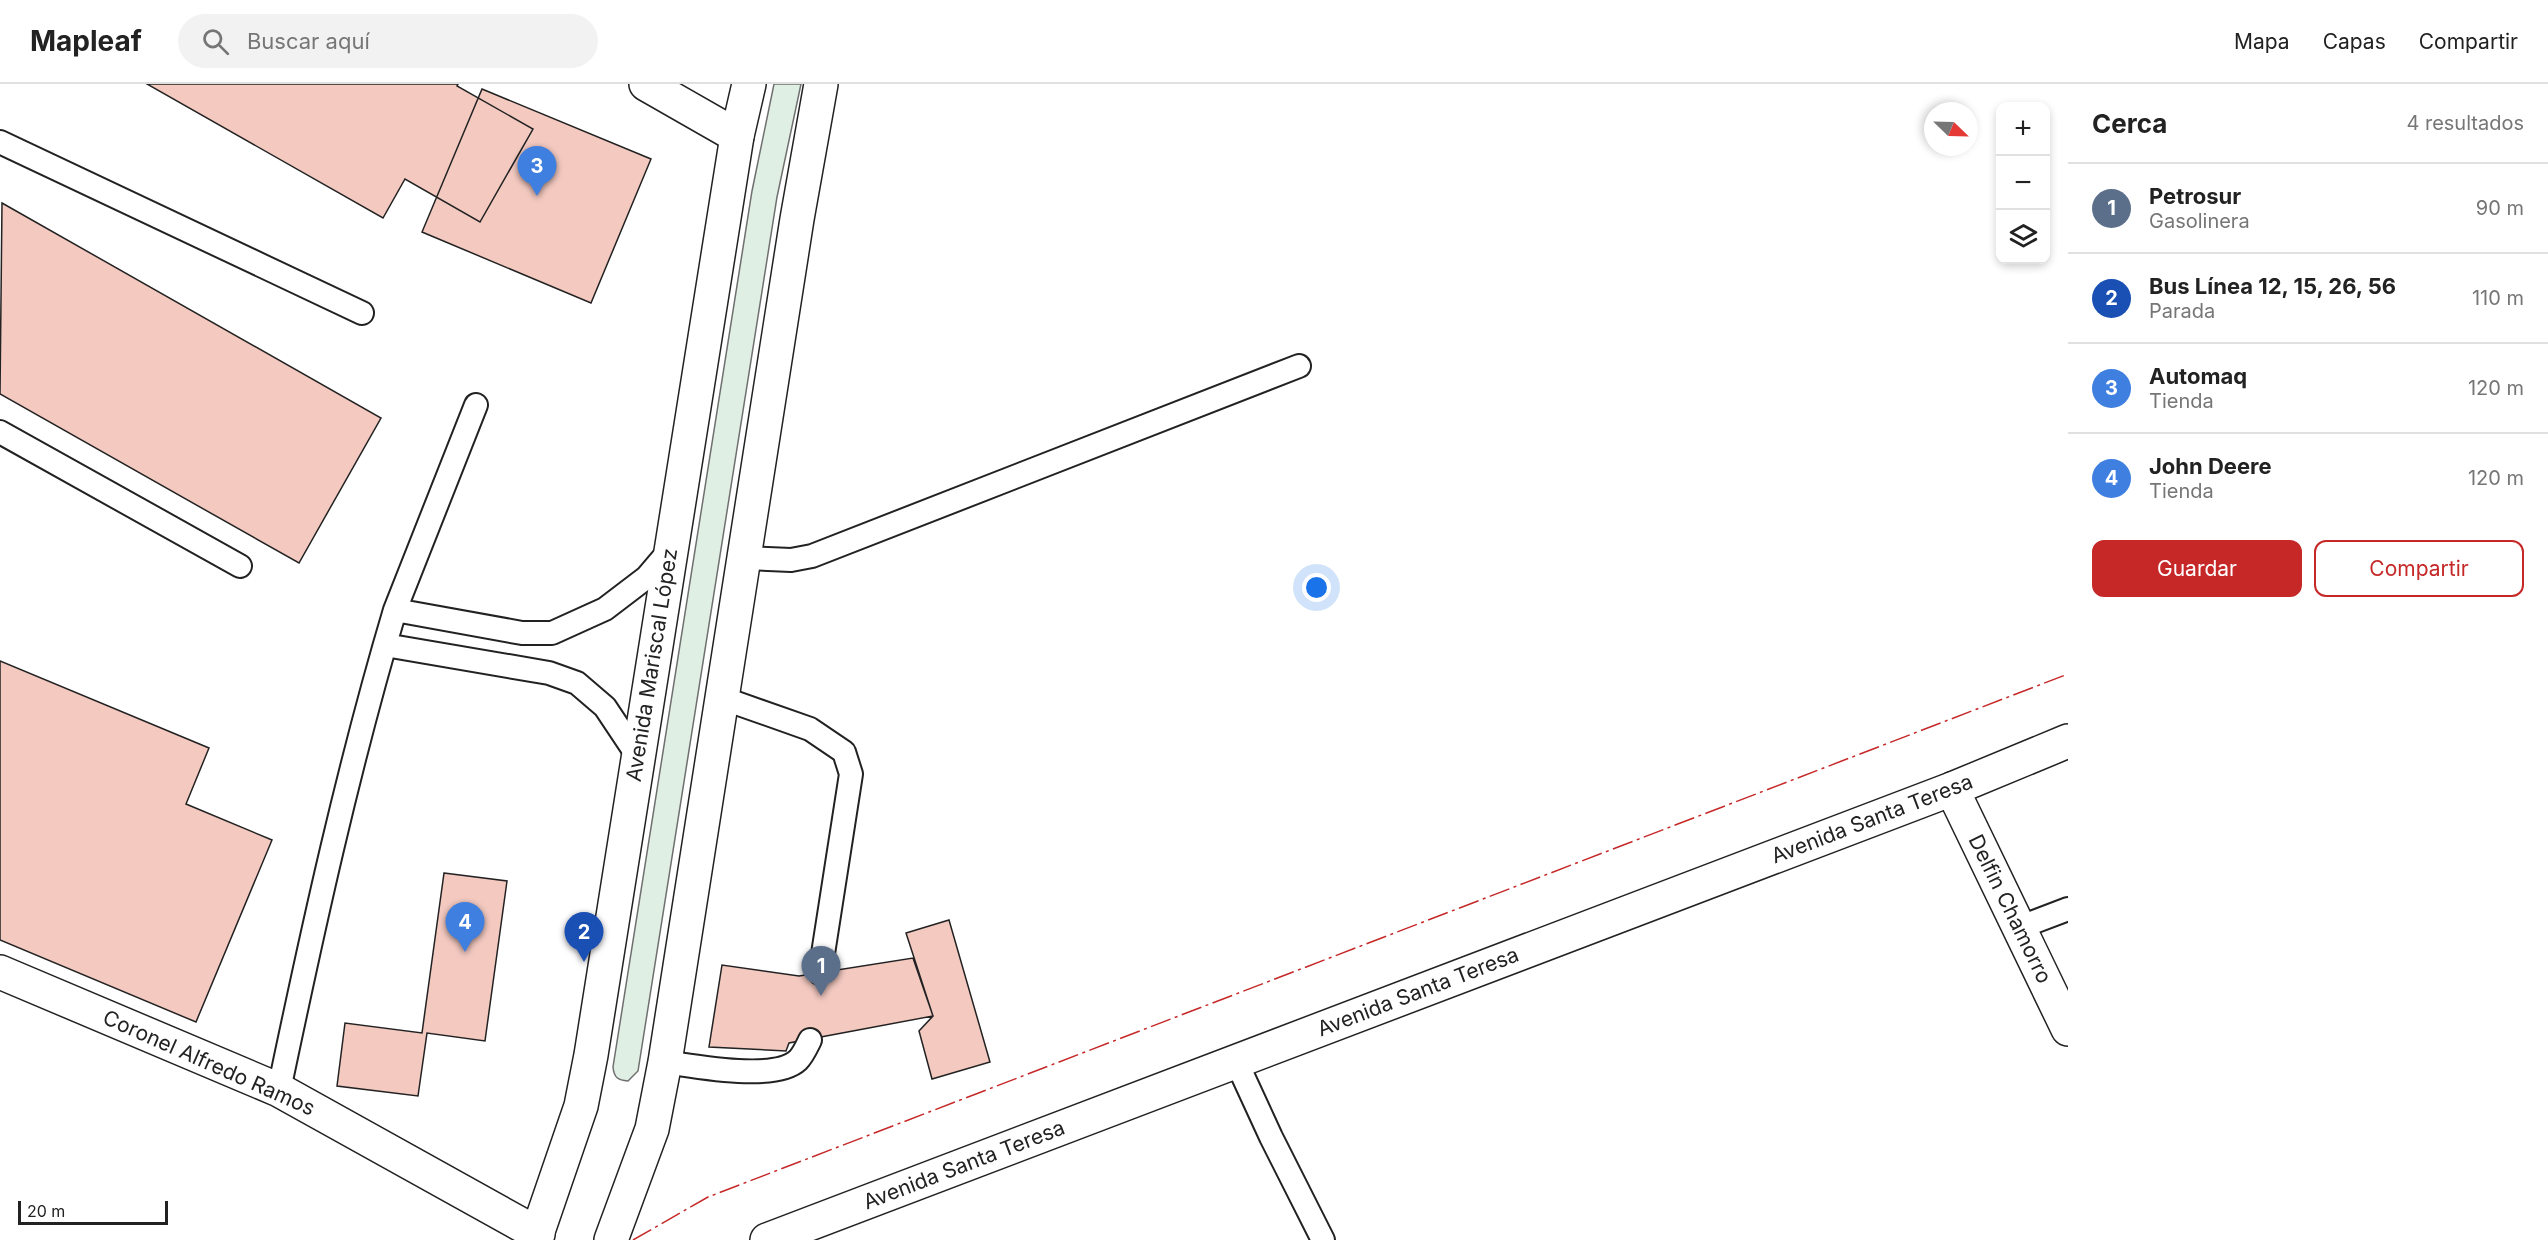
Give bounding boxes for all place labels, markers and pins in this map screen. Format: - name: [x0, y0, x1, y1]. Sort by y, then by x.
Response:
- pin: 3: [518, 147, 556, 196]
- pin: 4: [446, 902, 484, 952]
- pin: 2: [564, 912, 604, 962]
- pin: 1: [802, 946, 840, 996]

